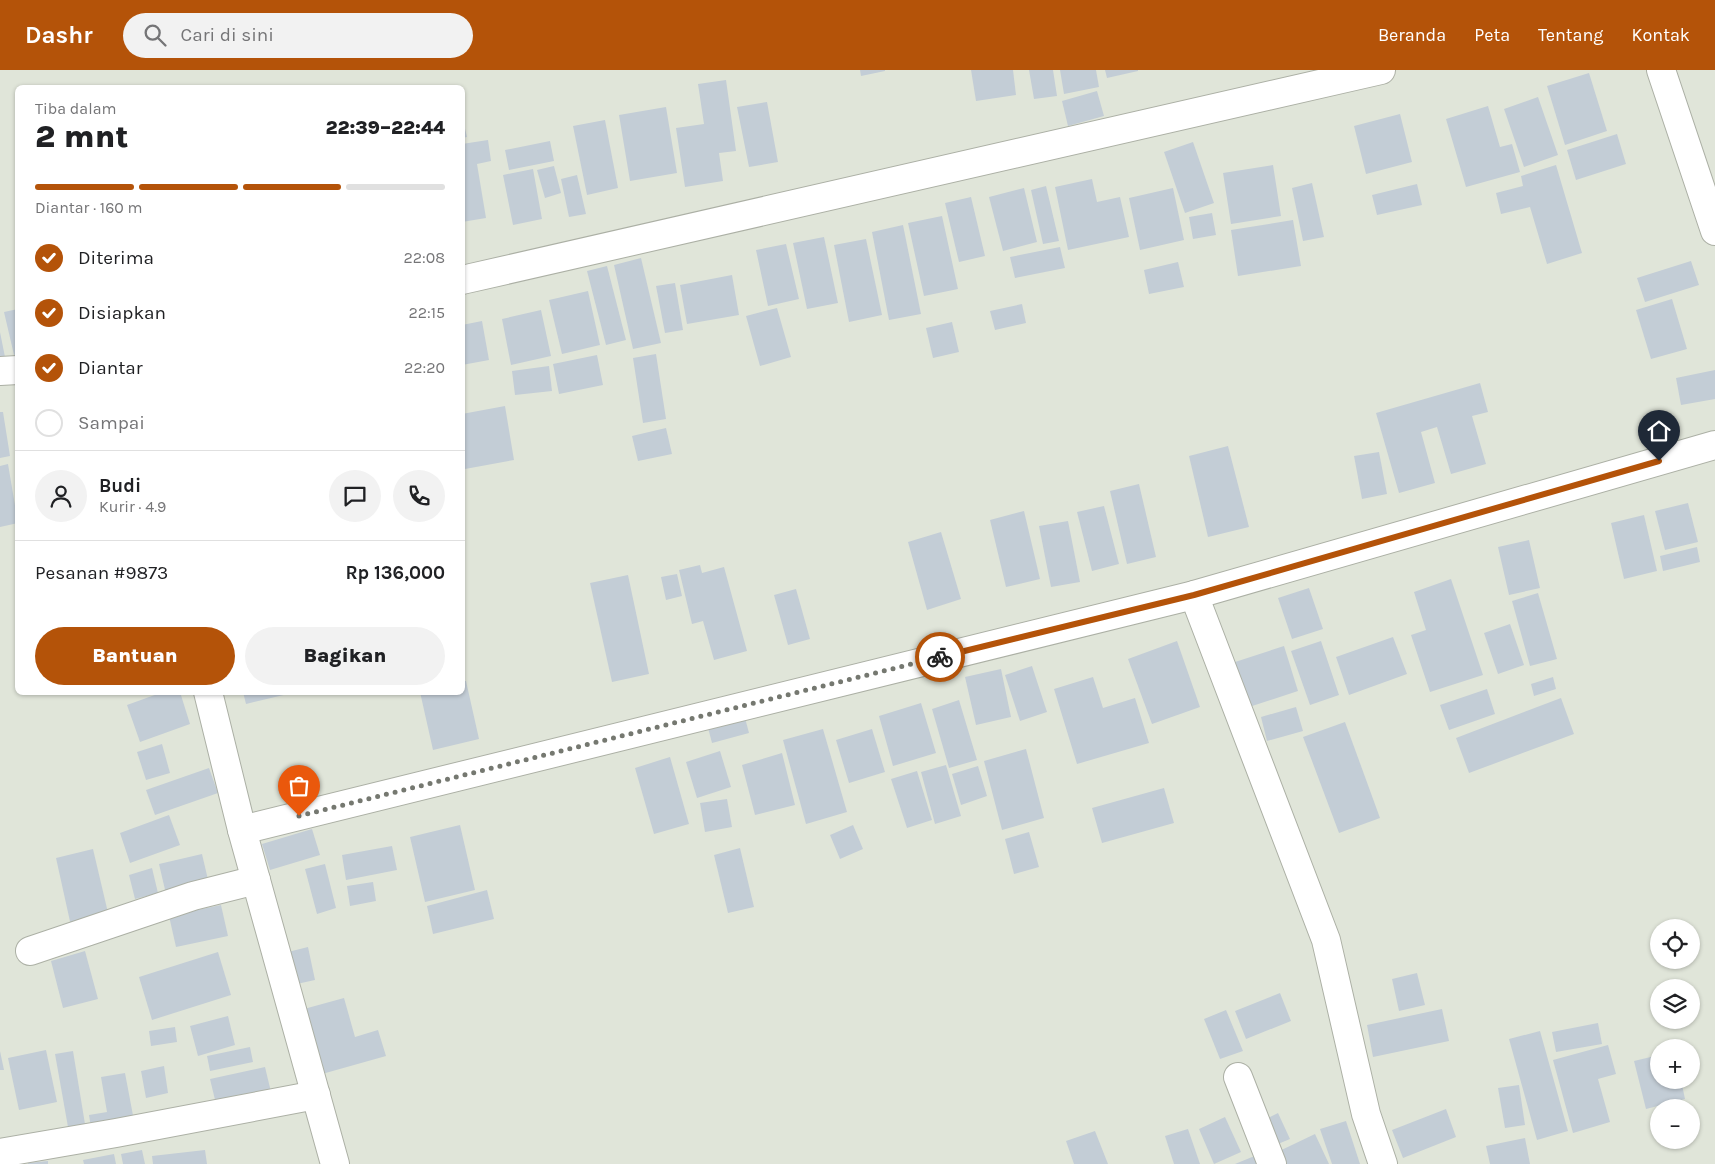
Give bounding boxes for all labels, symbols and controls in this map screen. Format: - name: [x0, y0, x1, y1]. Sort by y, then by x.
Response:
- search box: [123, 13, 473, 58]
- text: Dashr: [25, 21, 93, 49]
- icon: search: [141, 21, 169, 49]
- text: Cari di sini: [181, 24, 274, 46]
- text: Beranda: [1378, 24, 1446, 46]
- text: Peta: [1474, 24, 1510, 46]
- text: Tentang: [1538, 24, 1604, 46]
- text: Kontak: [1632, 24, 1690, 46]
- text: Tiba dalam: [35, 99, 116, 118]
- text: 22:39–22:44: [325, 117, 445, 139]
- text: 2 mnt: [35, 118, 129, 155]
- text: Diantar · 160 m: [35, 198, 143, 217]
- icon: check: [35, 244, 63, 272]
- text: Diterima: [78, 247, 154, 269]
- text: 22:08: [403, 248, 445, 267]
- icon: check: [35, 299, 63, 327]
- text: Disiapkan: [78, 302, 166, 324]
- text: 22:15: [408, 303, 445, 322]
- icon: check: [35, 354, 63, 382]
- text: Diantar: [78, 357, 143, 379]
- text: 22:20: [404, 358, 445, 377]
- pin: [1638, 410, 1680, 461]
- text: Sampai: [78, 412, 145, 434]
- icon: home: [1645, 417, 1673, 445]
- button: person: [35, 470, 87, 522]
- button: chat: [329, 470, 381, 522]
- button: phone: [393, 470, 445, 522]
- text: Budi: [99, 475, 141, 497]
- text: Kurir · 4.9: [99, 497, 166, 516]
- text: Pesanan #9873: [35, 562, 168, 584]
- text: Rp 136,000: [345, 562, 445, 584]
- button: Bantuan: [35, 627, 235, 685]
- button: Bagikan: [245, 627, 445, 685]
- courier: [915, 632, 965, 682]
- icon: bike: [926, 643, 954, 671]
- pin: [278, 765, 320, 816]
- icon: bag: [285, 772, 313, 800]
- map controls: [1650, 919, 1700, 1149]
- button: locate: [1650, 919, 1700, 969]
- button: layers: [1650, 979, 1700, 1029]
- button: +: [1650, 1039, 1700, 1089]
- button: −: [1650, 1099, 1700, 1149]

